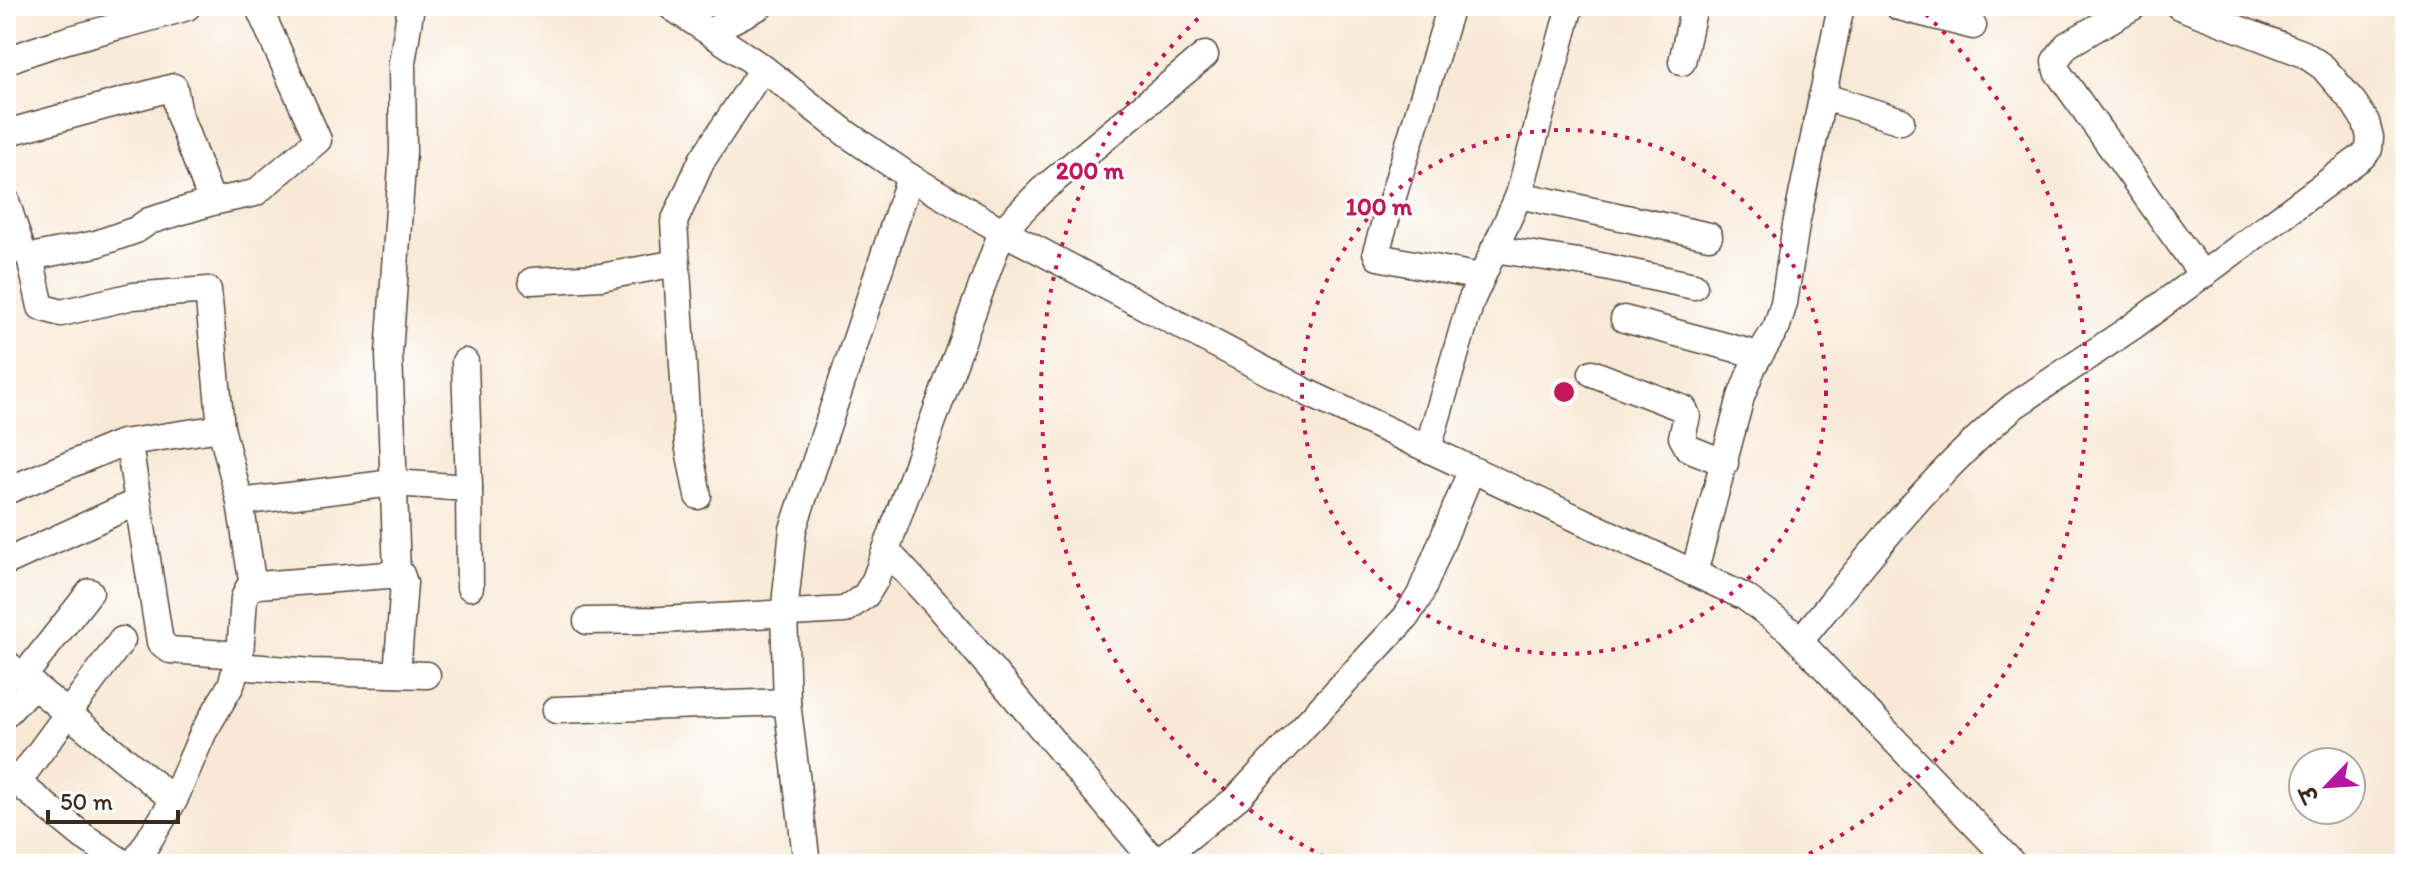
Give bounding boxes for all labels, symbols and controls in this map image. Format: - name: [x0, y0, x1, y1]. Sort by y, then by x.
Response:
- text: 200 m: [1056, 156, 1125, 185]
- text: 100 m: [1346, 192, 1413, 221]
- centre of rings: [1550, 378, 1578, 406]
- north arrow: [2287, 746, 2367, 826]
- scale bar: [48, 774, 178, 824]
- text: उ: [2293, 780, 2326, 808]
- text: 50 m: [60, 787, 113, 816]

